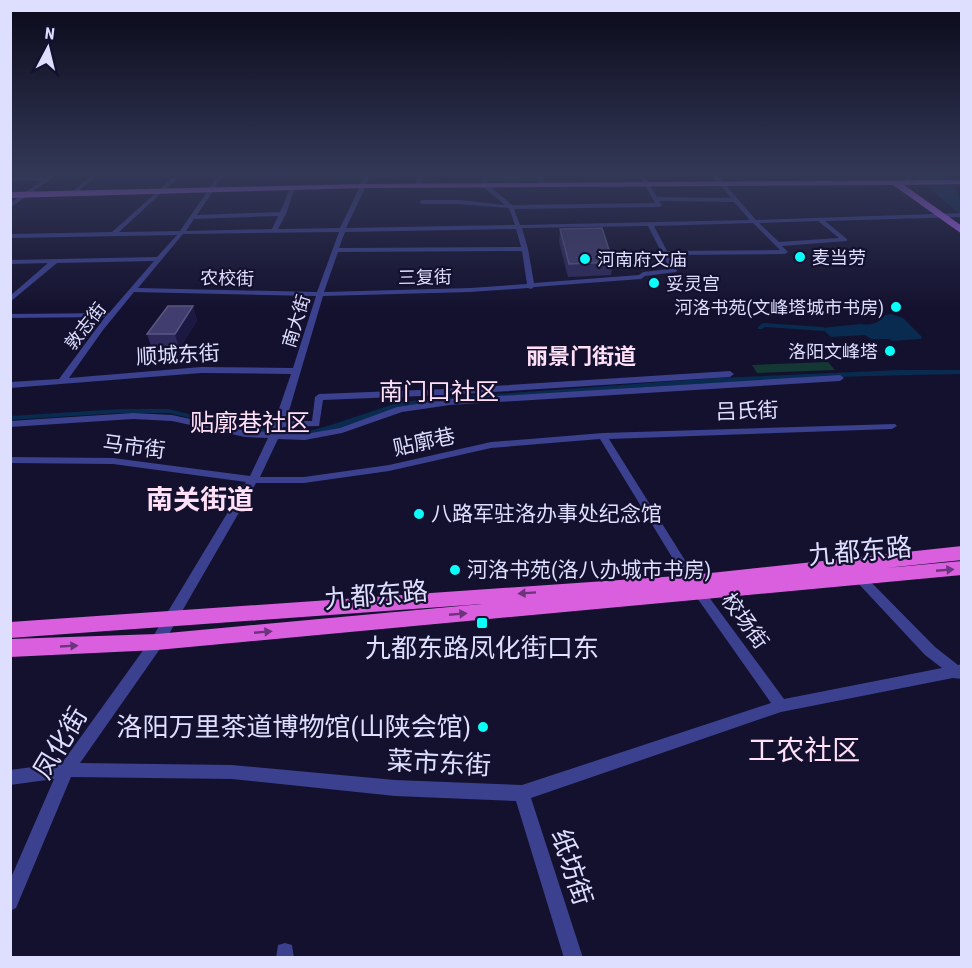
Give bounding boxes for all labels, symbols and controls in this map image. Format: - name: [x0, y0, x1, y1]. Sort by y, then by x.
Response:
- north arrow: [18, 18, 78, 78]
- text: N: [44, 24, 56, 44]
- place label: 麦当劳: [812, 247, 866, 268]
- place label: 河南府文庙: [597, 249, 687, 270]
- marker: 麦当劳: [793, 250, 807, 264]
- marker: 河南府文庙: [578, 252, 592, 266]
- street label: 三复街: [398, 266, 452, 288]
- street label: 农校街: [200, 267, 254, 289]
- place label: 妥灵宫: [666, 273, 720, 294]
- marker: 妥灵宫: [647, 276, 661, 290]
- street label: 南大街: [278, 292, 314, 350]
- place label: 河洛书苑(文峰塔城市书房): [675, 297, 884, 319]
- street label: 敦志街: [60, 298, 110, 354]
- marker: 河洛书苑(文峰塔城市书房): [889, 300, 903, 314]
- street label: 顺城东街: [135, 341, 221, 369]
- place label: 洛阳文峰塔: [788, 341, 878, 362]
- district label: 丽景门街道: [526, 344, 636, 369]
- marker: 洛阳文峰塔: [883, 344, 897, 358]
- district label: 南门口社区: [379, 378, 499, 406]
- street label: 吕氏街: [715, 398, 779, 424]
- district label: 贴廓巷社区: [190, 409, 310, 437]
- street label: 贴廓巷: [391, 424, 457, 460]
- street label: 马市街: [101, 431, 167, 463]
- district label: 南关街道: [146, 484, 254, 516]
- place label: 八路军驻洛办事处纪念馆: [431, 502, 662, 526]
- marker: 八路军驻洛办事处纪念馆: [412, 507, 426, 521]
- street label: 九都东路: [807, 532, 913, 570]
- place label: 河洛书苑(洛八办城市书房): [467, 558, 711, 582]
- marker: 河洛书苑(洛八办城市书房): [448, 563, 462, 577]
- one-way arrow: [935, 565, 954, 575]
- street label: 九都东路: [323, 576, 429, 614]
- street label: 校场街: [717, 588, 773, 654]
- one-way arrow: [517, 589, 536, 598]
- one-way arrow: [448, 610, 467, 619]
- marker: 九都东路凤化街口东: [475, 616, 489, 630]
- one-way arrow: [254, 627, 273, 637]
- place label: 九都东路凤化街口东: [365, 633, 599, 663]
- one-way arrow: [59, 641, 78, 650]
- street label: 凤化街: [27, 702, 93, 784]
- place label: 洛阳万里茶道博物馆(山陕会馆): [117, 712, 471, 742]
- marker: 洛阳万里茶道博物馆(山陕会馆): [476, 720, 490, 734]
- district label: 工农社区: [748, 734, 860, 767]
- street label: 菜市东街: [386, 745, 492, 781]
- street label: 纸坊街: [546, 825, 598, 909]

